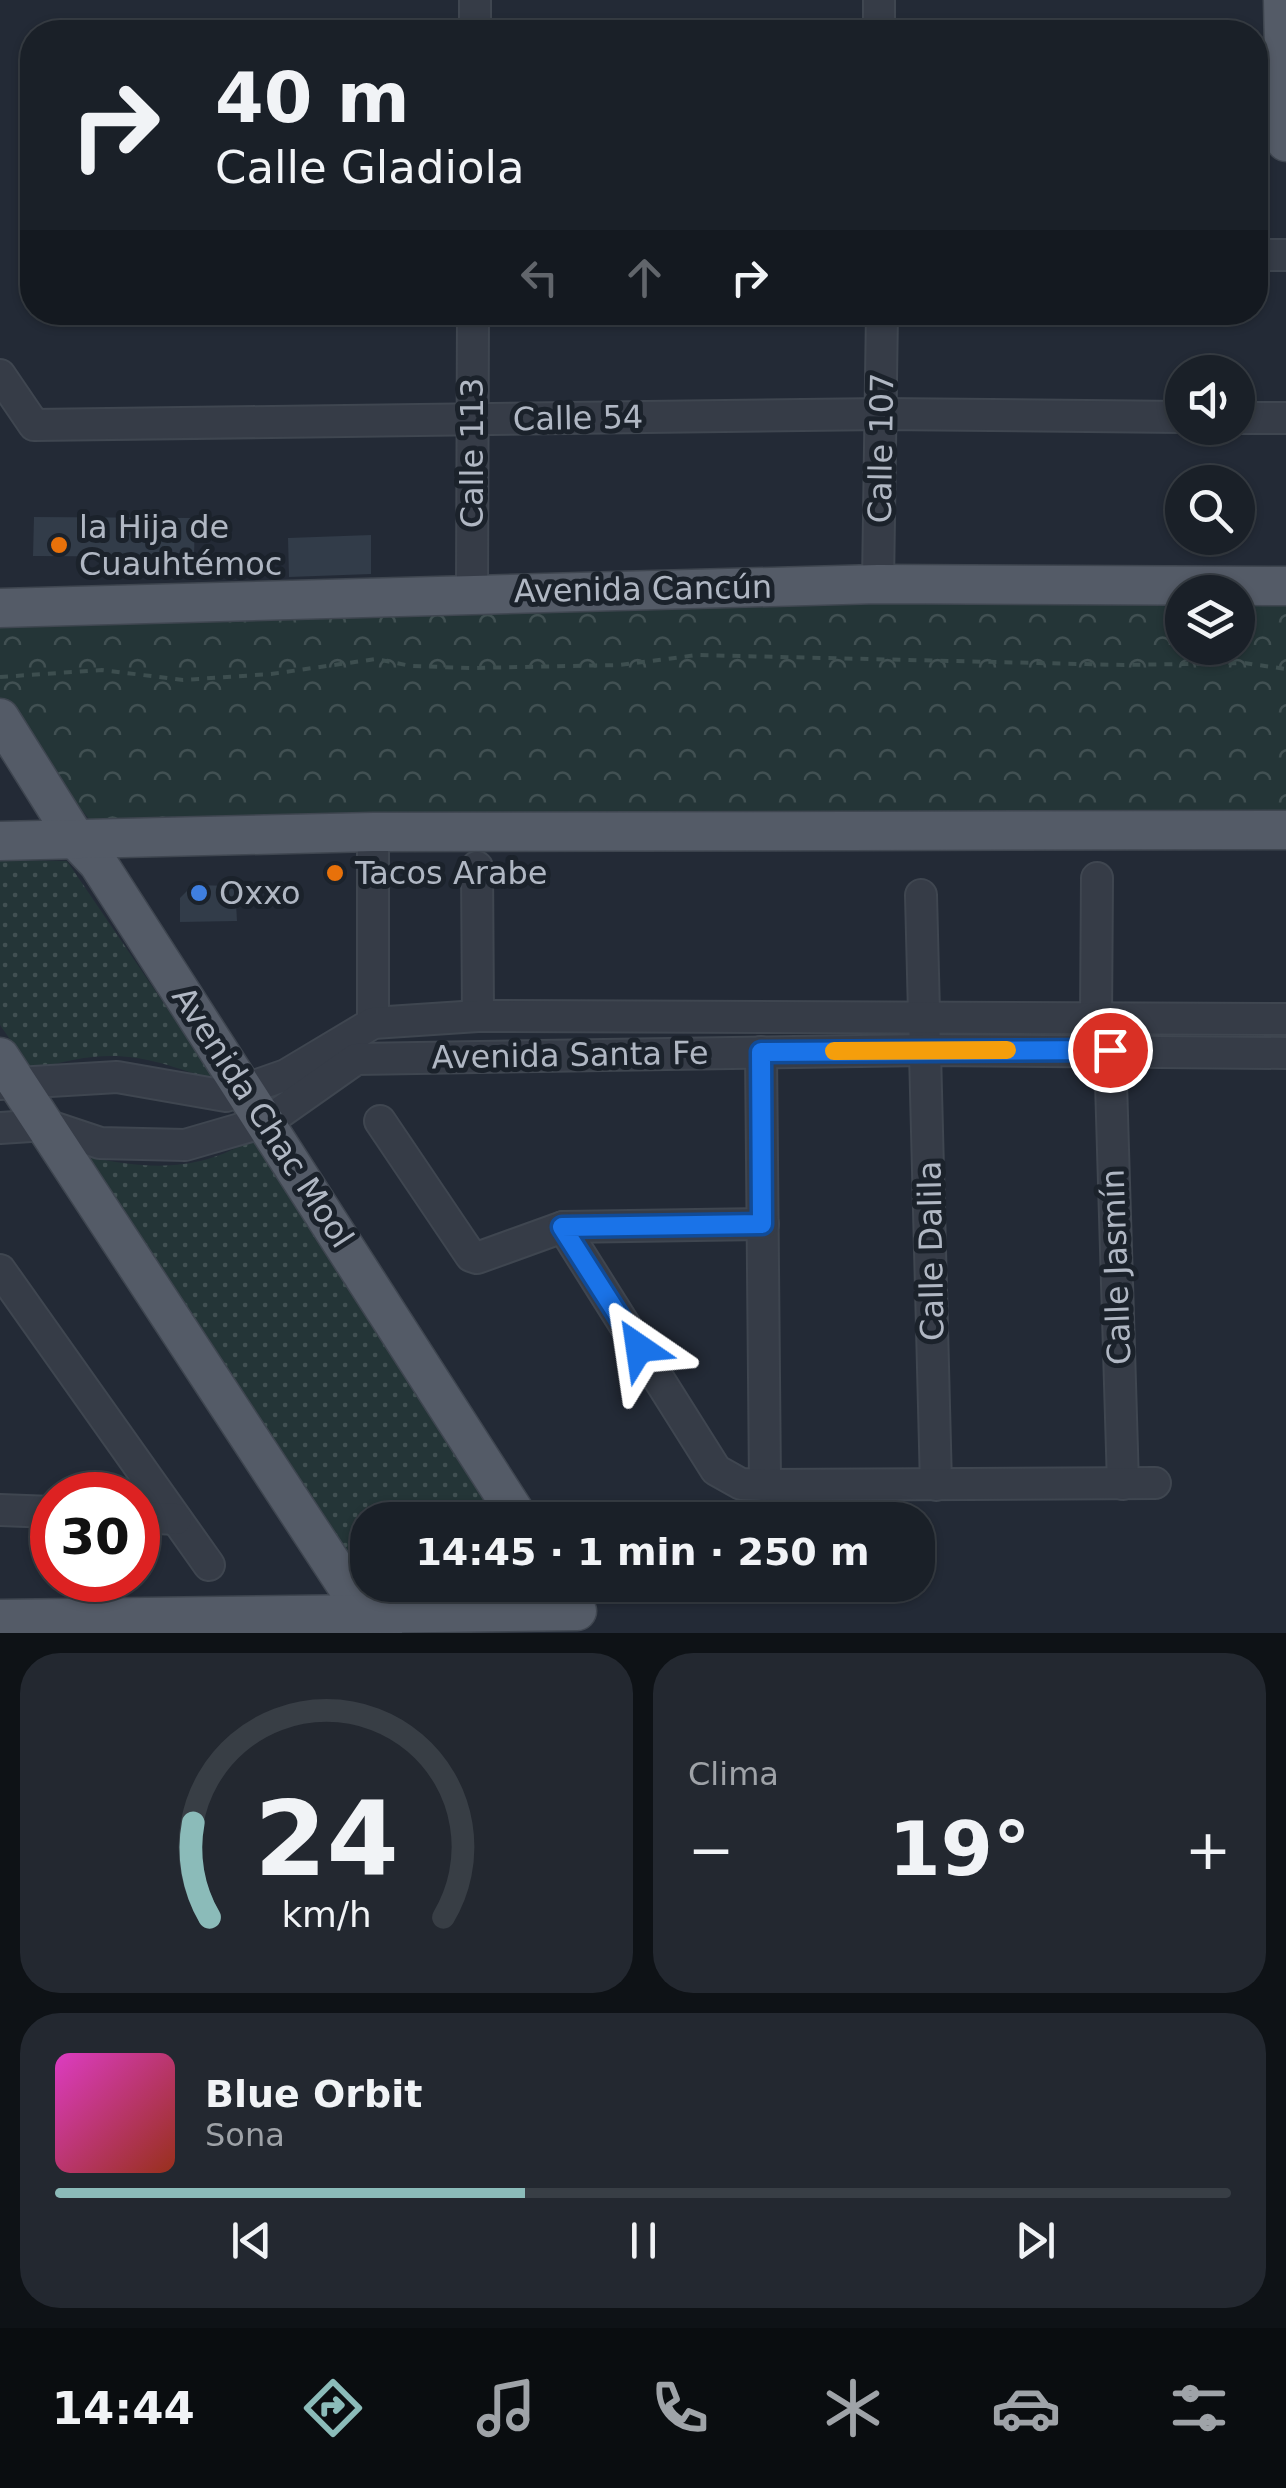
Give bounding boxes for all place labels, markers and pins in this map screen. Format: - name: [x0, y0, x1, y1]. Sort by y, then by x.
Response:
- place label: la Hija de Cuauhtémoc: [79, 508, 282, 583]
- marker: la Hija de Cuauhtémoc: [48, 534, 70, 556]
- place label: Tacos Arabe: [354, 854, 548, 892]
- marker: Tacos Arabe: [324, 862, 346, 884]
- place label: Oxxo: [219, 874, 301, 912]
- marker: Oxxo: [188, 882, 210, 904]
- pin: [1068, 1008, 1153, 1093]

